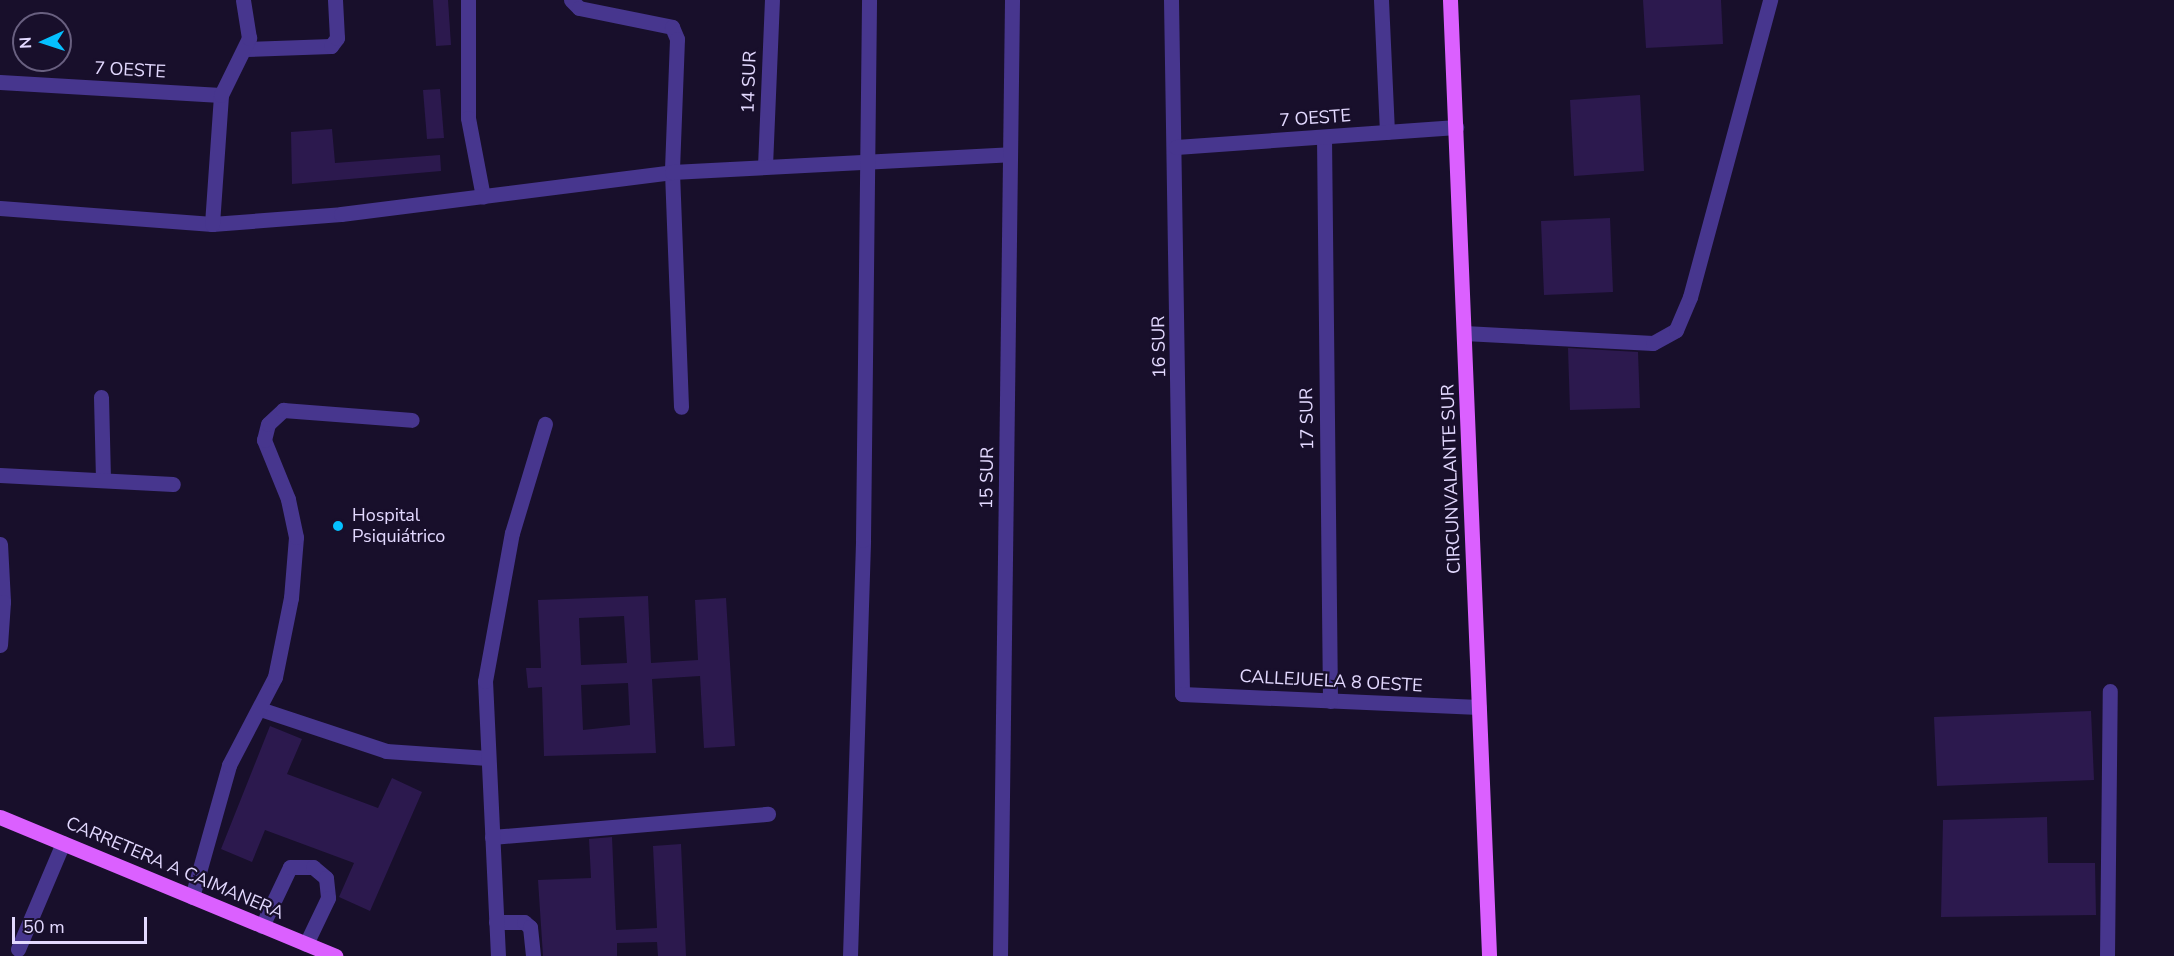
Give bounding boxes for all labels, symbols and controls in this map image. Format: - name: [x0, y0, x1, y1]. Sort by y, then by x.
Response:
- north arrow: [12, 12, 72, 72]
- text: N: [15, 36, 37, 49]
- street label: 14 SUR: [737, 50, 761, 114]
- street label: 7 OESTE: [94, 57, 166, 83]
- street label: 7 OESTE: [1278, 105, 1352, 131]
- street label: 16 SUR: [1148, 316, 1170, 378]
- street label: CIRCUNVALANTE SUR: [1437, 384, 1465, 574]
- street label: 17 SUR: [1296, 388, 1318, 450]
- street label: 15 SUR: [976, 447, 998, 509]
- place label: Hospital Psiquiátrico: [352, 505, 445, 548]
- marker: Hospital Psiquiátrico: [329, 517, 347, 535]
- street label: CALLEJUELA 8 OESTE: [1239, 665, 1423, 697]
- street label: CARRETERA A CAIMANERA: [63, 812, 287, 924]
- scale bar: [15, 905, 150, 943]
- text: 50 m: [23, 915, 65, 939]

